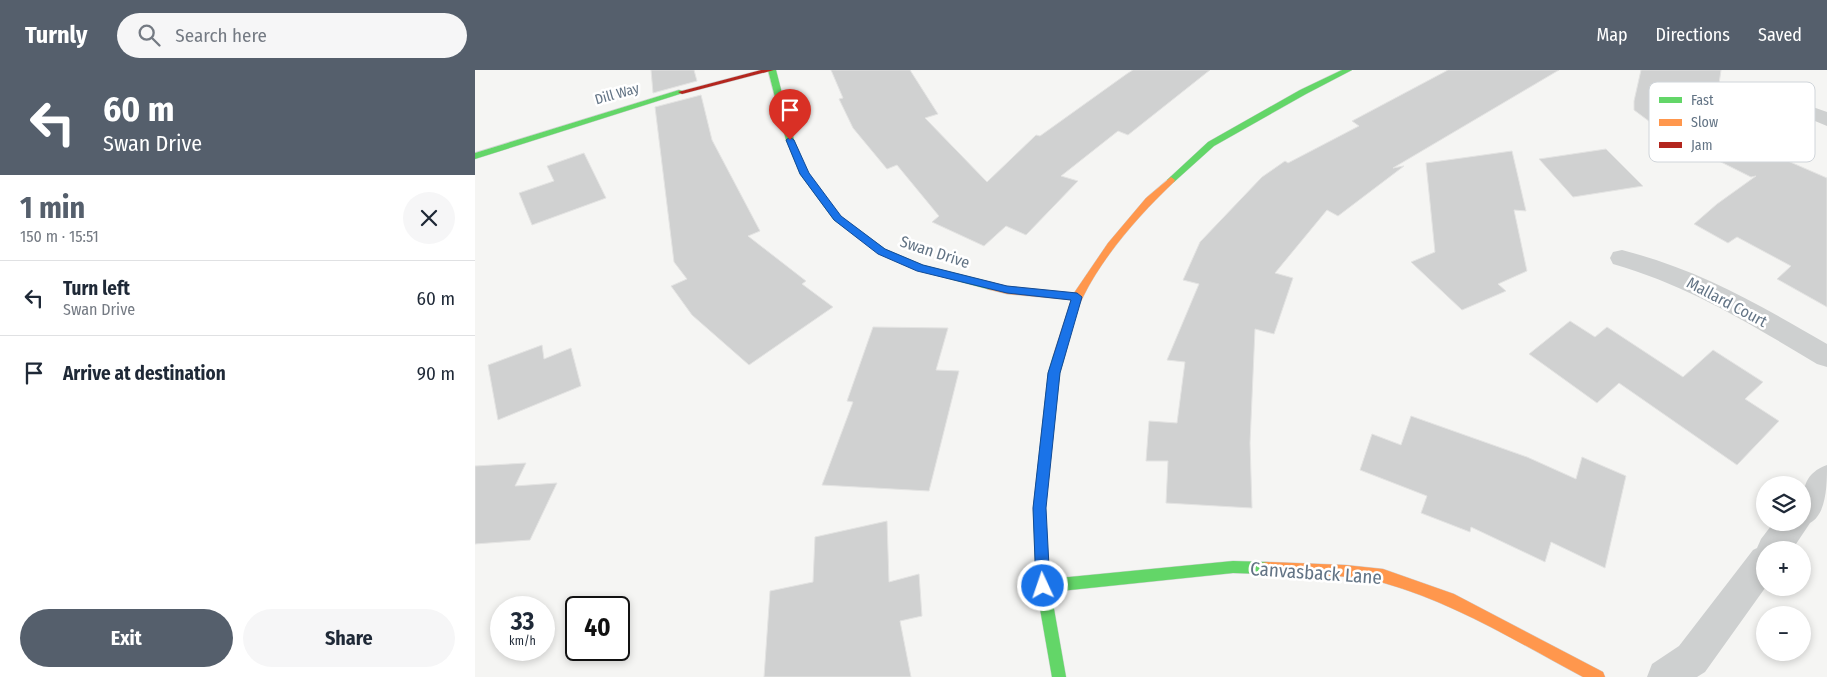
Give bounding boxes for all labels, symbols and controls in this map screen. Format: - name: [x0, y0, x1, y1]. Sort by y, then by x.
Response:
- search box: [117, 13, 467, 58]
- text: Turnly: [25, 21, 87, 49]
- icon: search: [135, 21, 163, 49]
- text: Search here: [175, 24, 267, 47]
- text: Map: [1596, 24, 1628, 46]
- text: Directions: [1656, 24, 1730, 46]
- text: Saved: [1758, 24, 1802, 46]
- street label: Dill Way: [593, 79, 642, 108]
- legend: [1649, 82, 1815, 162]
- text: 60 m: [103, 88, 174, 130]
- pin: [769, 89, 811, 140]
- icon: left: [20, 90, 85, 155]
- text: Fast: [1691, 92, 1714, 109]
- icon: arrive: [776, 96, 804, 124]
- text: Slow: [1691, 114, 1718, 131]
- text: Swan Drive: [103, 130, 202, 157]
- text: Jam: [1691, 137, 1712, 154]
- text: 1 min: [20, 190, 85, 226]
- button: close: [403, 192, 455, 244]
- text: 150 m · 15:51: [20, 227, 99, 246]
- street label: Swan Drive: [898, 232, 972, 272]
- street label: Mallard Court: [1684, 273, 1771, 331]
- text: Turn left: [63, 277, 130, 300]
- icon: left: [20, 284, 48, 312]
- text: 60 m: [417, 287, 455, 310]
- text: Swan Drive: [63, 300, 135, 319]
- icon: arrive: [20, 359, 48, 387]
- text: Arrive at destination: [63, 362, 226, 385]
- text: 90 m: [417, 362, 455, 385]
- map controls: [1756, 476, 1811, 661]
- button: layers: [1756, 476, 1811, 531]
- button: +: [1756, 541, 1811, 596]
- street label: Canvasback Lane: [1249, 557, 1383, 589]
- position arrow: [1016, 559, 1068, 611]
- speed limit sign: 40: [565, 596, 630, 661]
- button: −: [1756, 606, 1811, 661]
- text: 33: [511, 607, 534, 637]
- button: Exit: [20, 609, 233, 667]
- button: Share: [243, 609, 455, 667]
- text: km/h: [509, 634, 536, 648]

